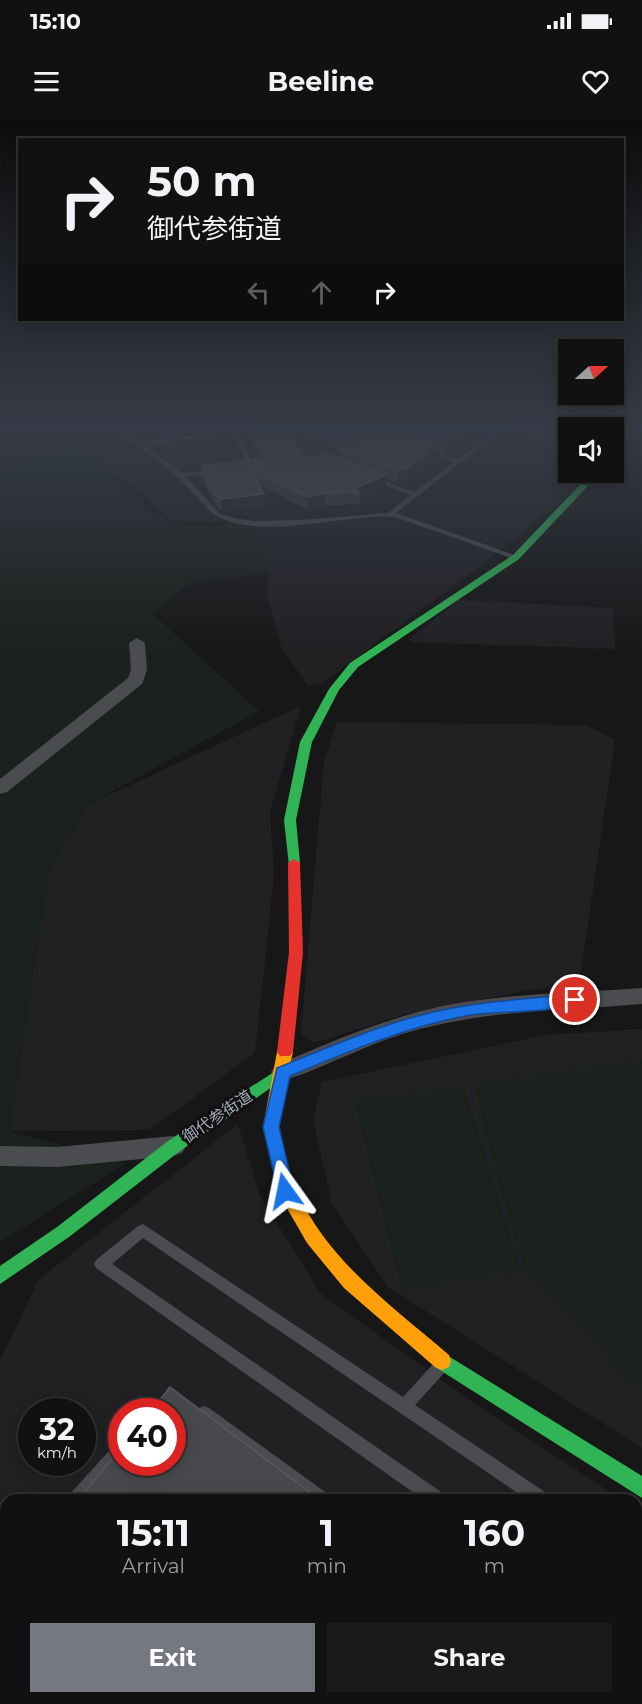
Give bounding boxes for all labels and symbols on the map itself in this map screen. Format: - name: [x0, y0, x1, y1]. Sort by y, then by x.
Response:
- north arrow: [558, 339, 624, 405]
- pin: [549, 974, 600, 1025]
- street label: 御代参街道: [179, 1086, 256, 1147]
- position arrow: [253, 1159, 317, 1223]
- speed limit sign: 40: [108, 1398, 186, 1476]

